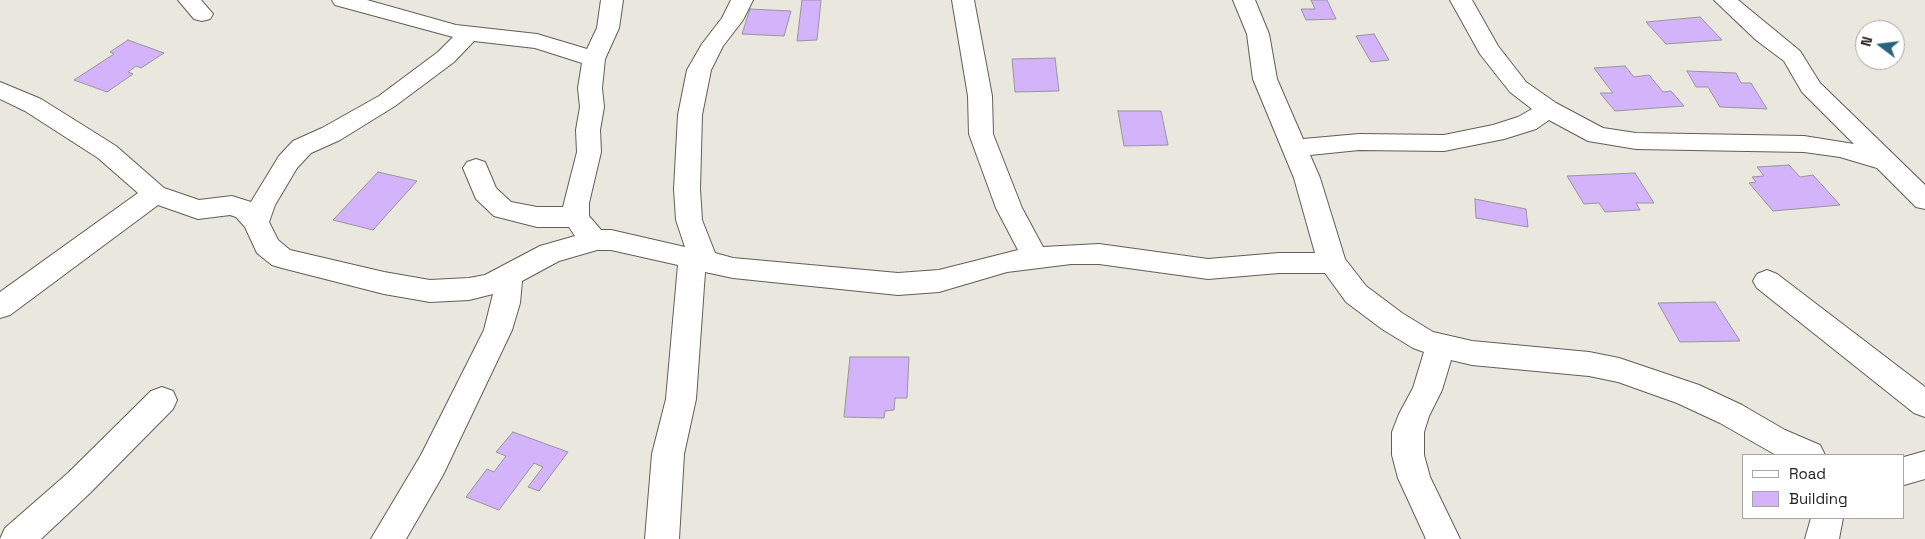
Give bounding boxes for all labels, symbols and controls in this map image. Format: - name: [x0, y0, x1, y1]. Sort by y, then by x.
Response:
- north arrow: [1855, 20, 1905, 70]
- text: N: [1857, 35, 1876, 48]
- legend: [1742, 454, 1905, 519]
- text: Road: [1789, 464, 1826, 483]
- text: Building: [1789, 489, 1848, 508]

